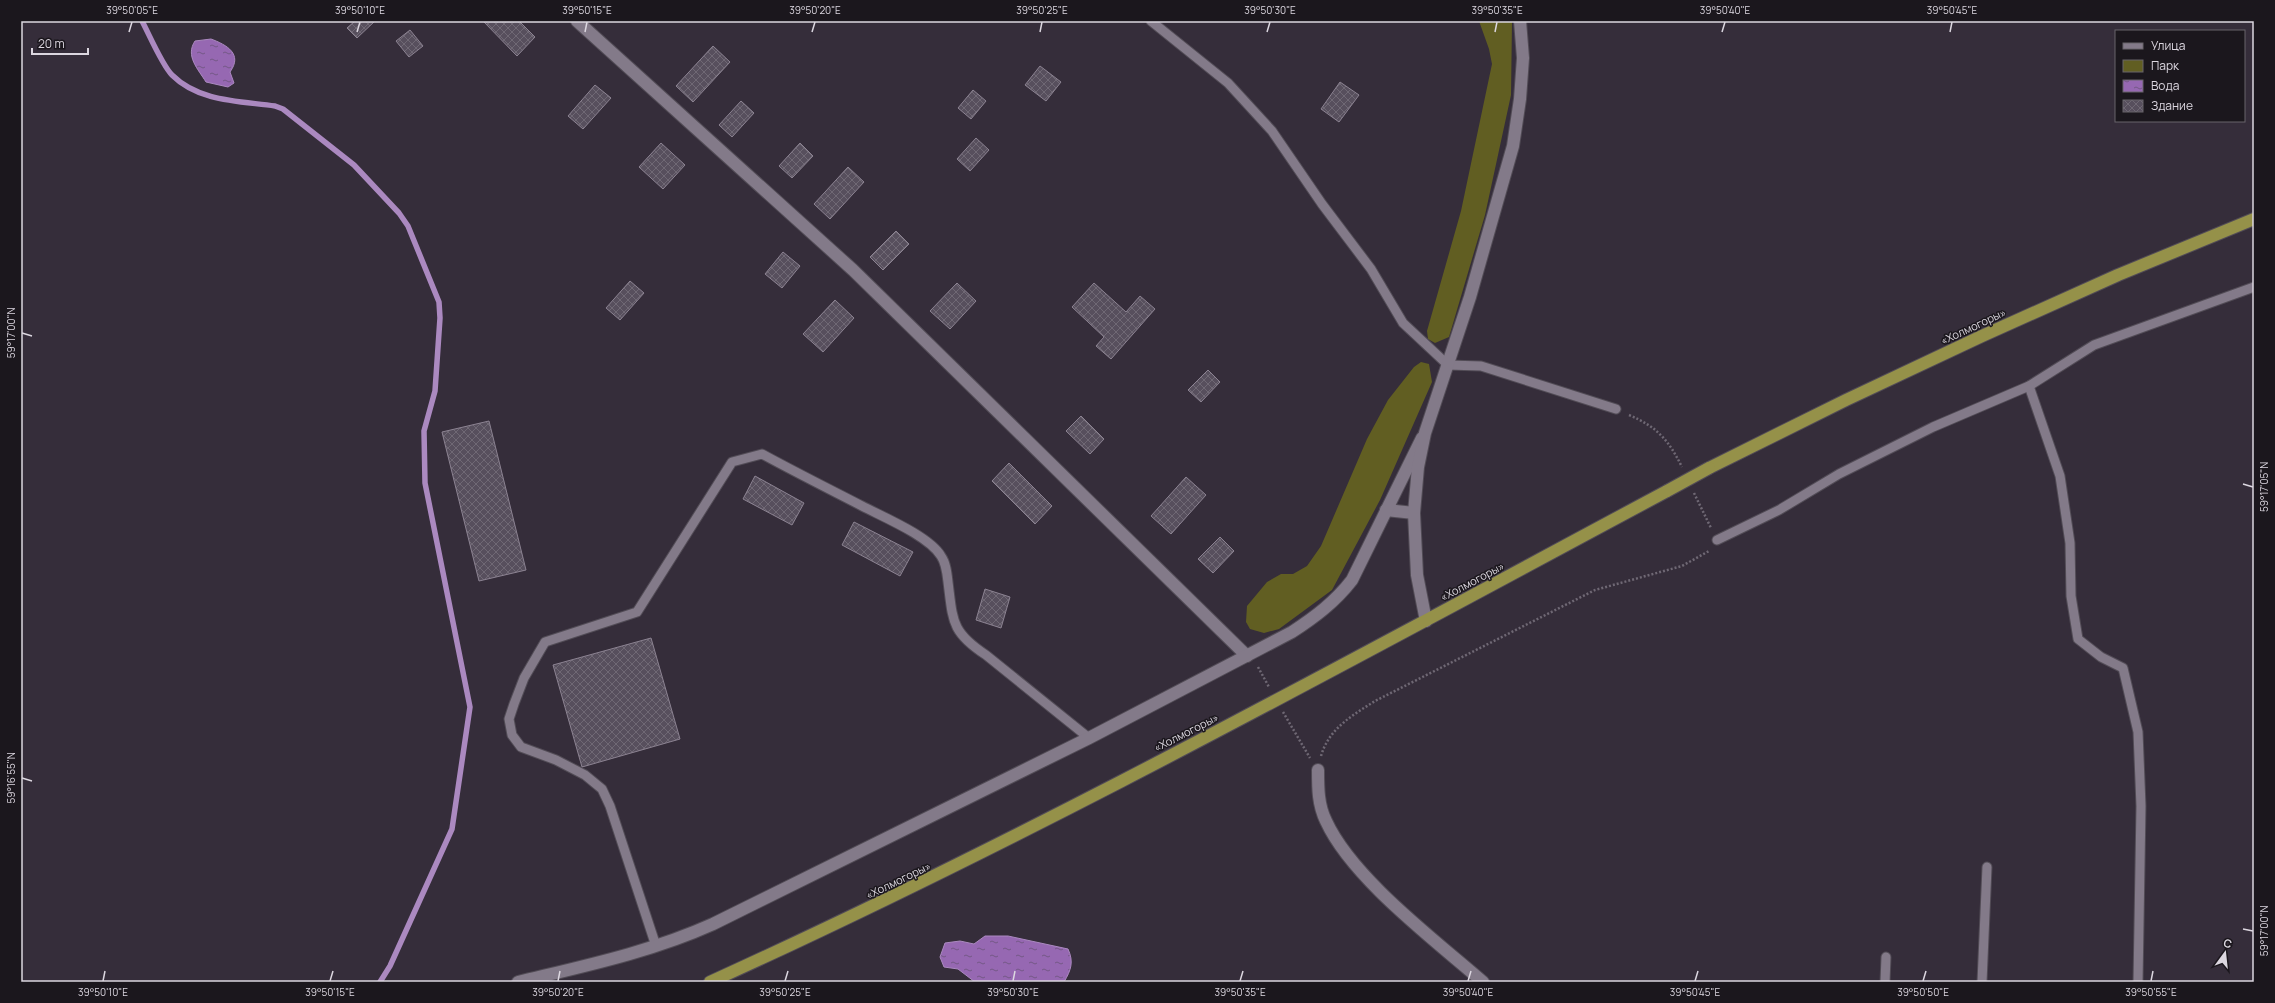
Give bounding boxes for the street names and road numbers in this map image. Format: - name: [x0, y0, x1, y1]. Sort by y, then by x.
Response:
- street label: «Холмогоры»: [1938, 304, 2008, 348]
- street label: «Холмогоры»: [1437, 558, 1507, 604]
- street label: «Холмогоры»: [1151, 709, 1221, 755]
- street label: «Холмогоры»: [863, 858, 933, 902]

